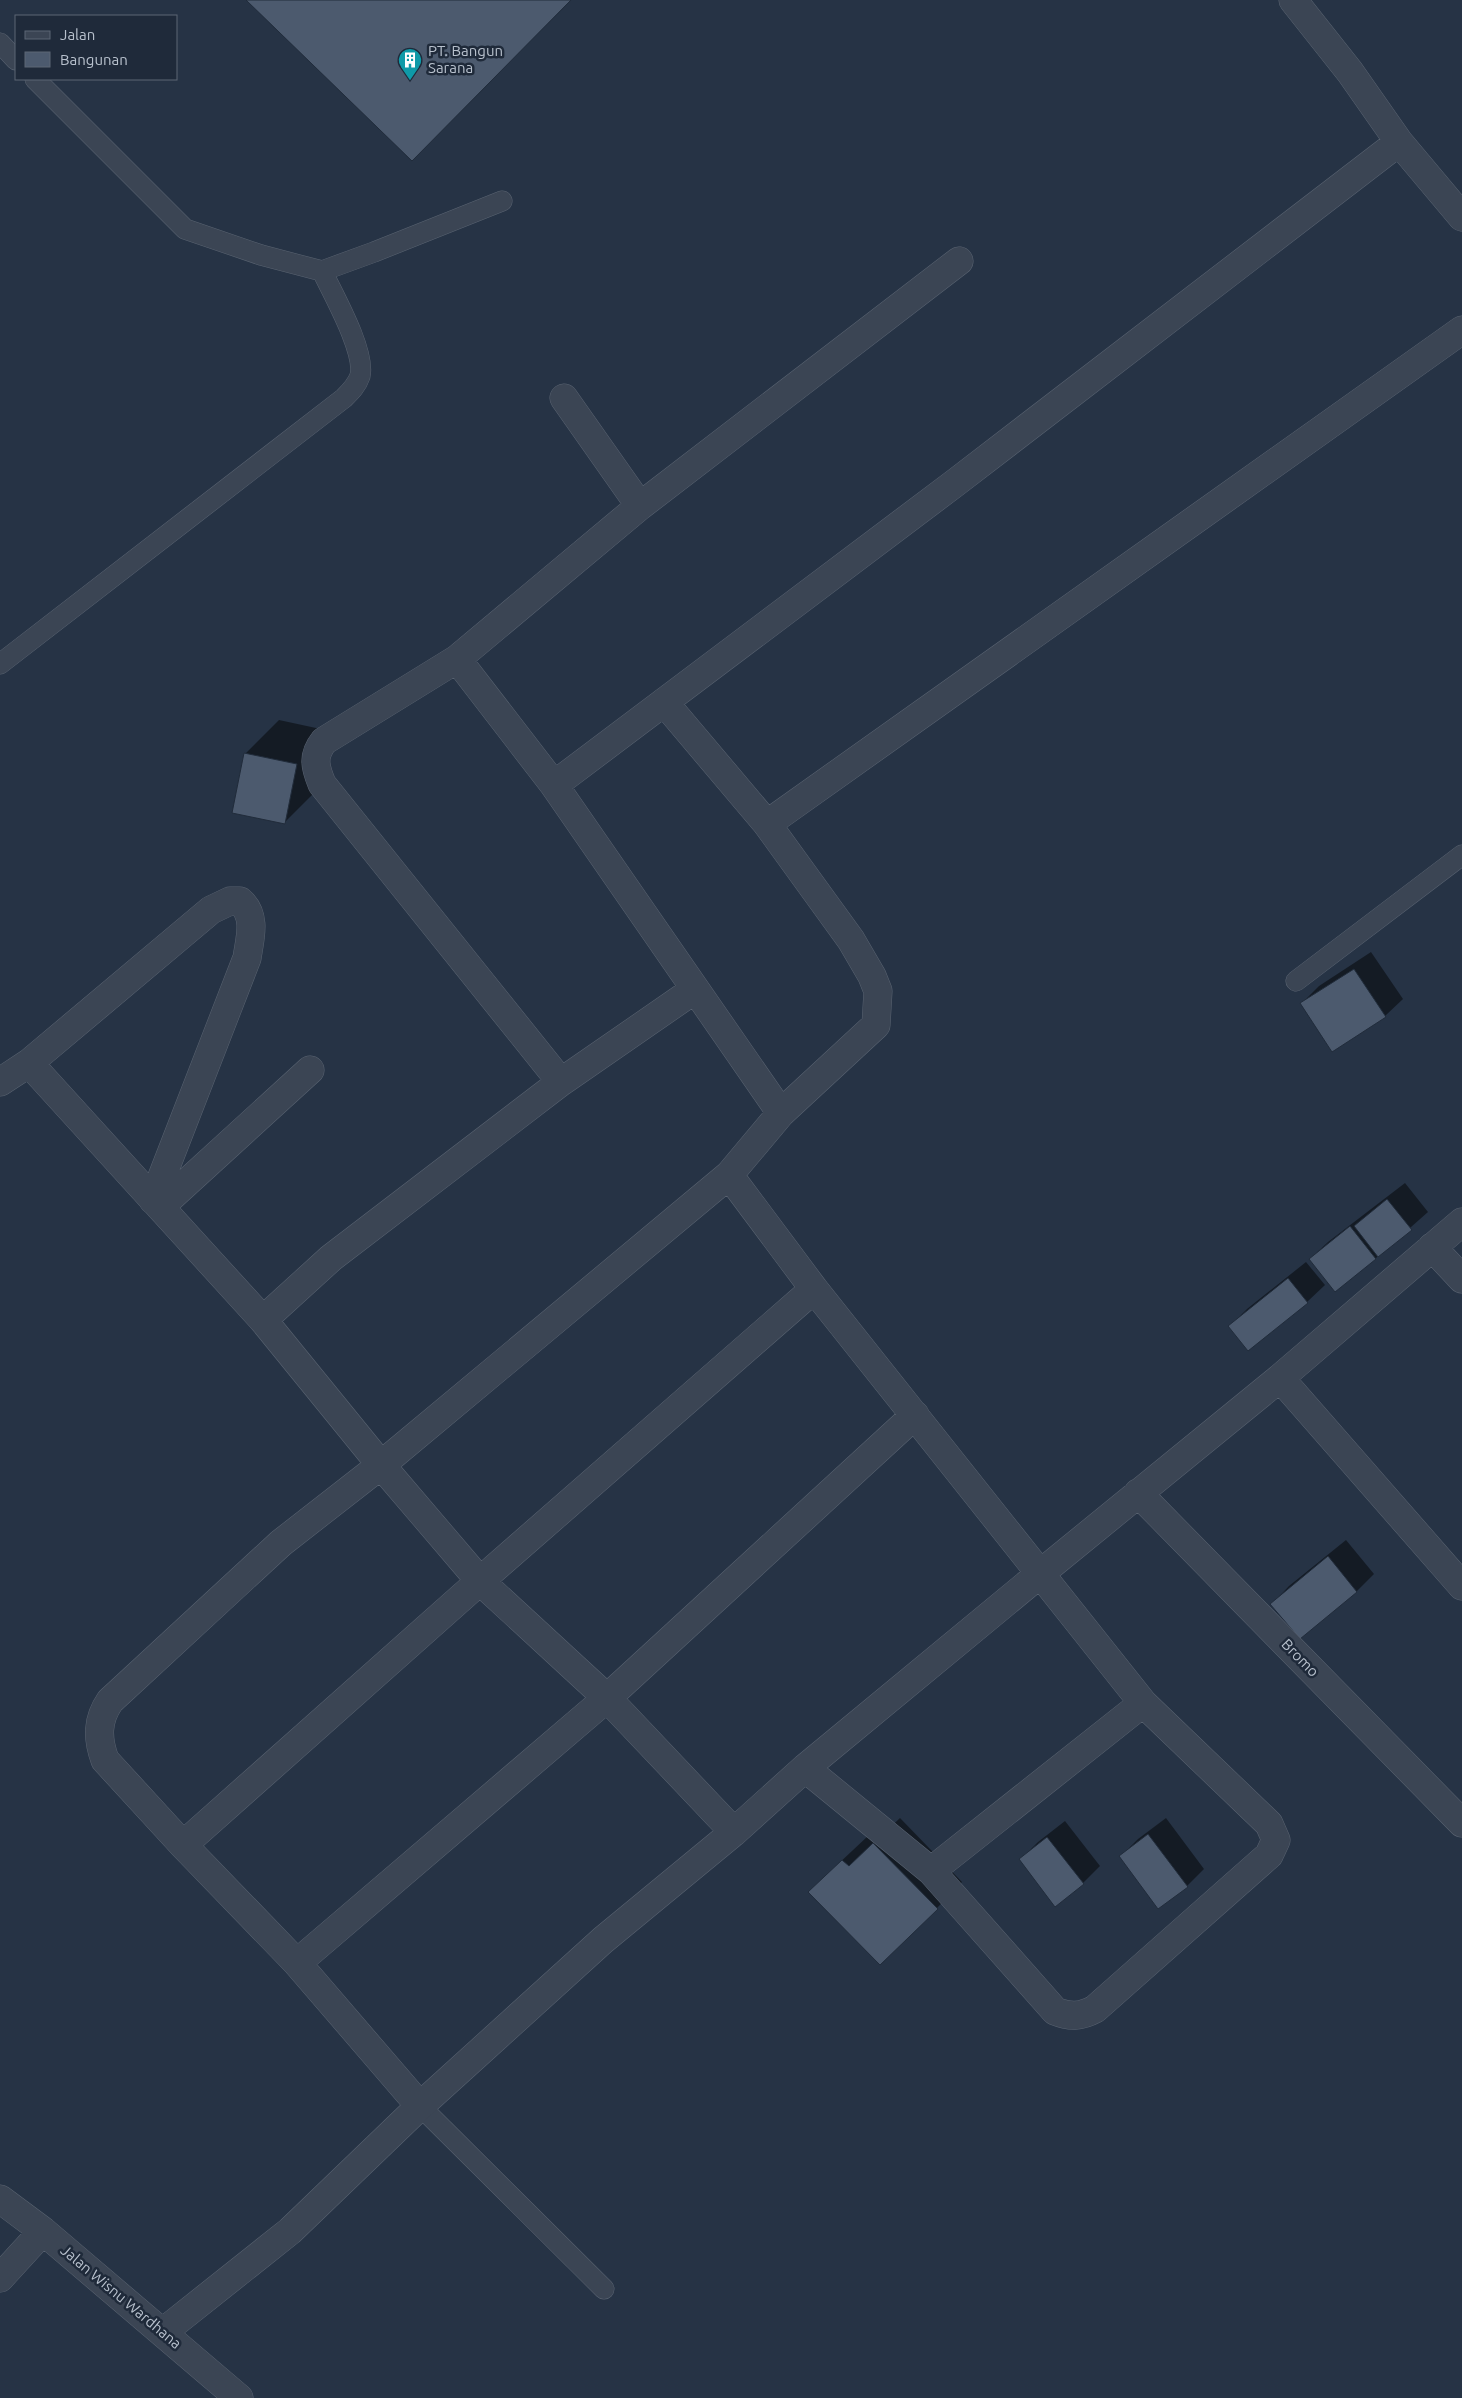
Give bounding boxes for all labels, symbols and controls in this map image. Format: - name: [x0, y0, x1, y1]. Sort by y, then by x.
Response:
- legend: [15, 15, 178, 80]
- text: Jalan: [60, 26, 95, 43]
- place label: PT. Bangun Sarana: [428, 42, 503, 76]
- building icon: PT. Bangun Sarana: [397, 47, 423, 81]
- text: Bangunan: [60, 51, 128, 68]
- street label: Bromo: [1278, 1635, 1322, 1680]
- street label: Jalan Wisnu Wardhana: [58, 2241, 185, 2352]

